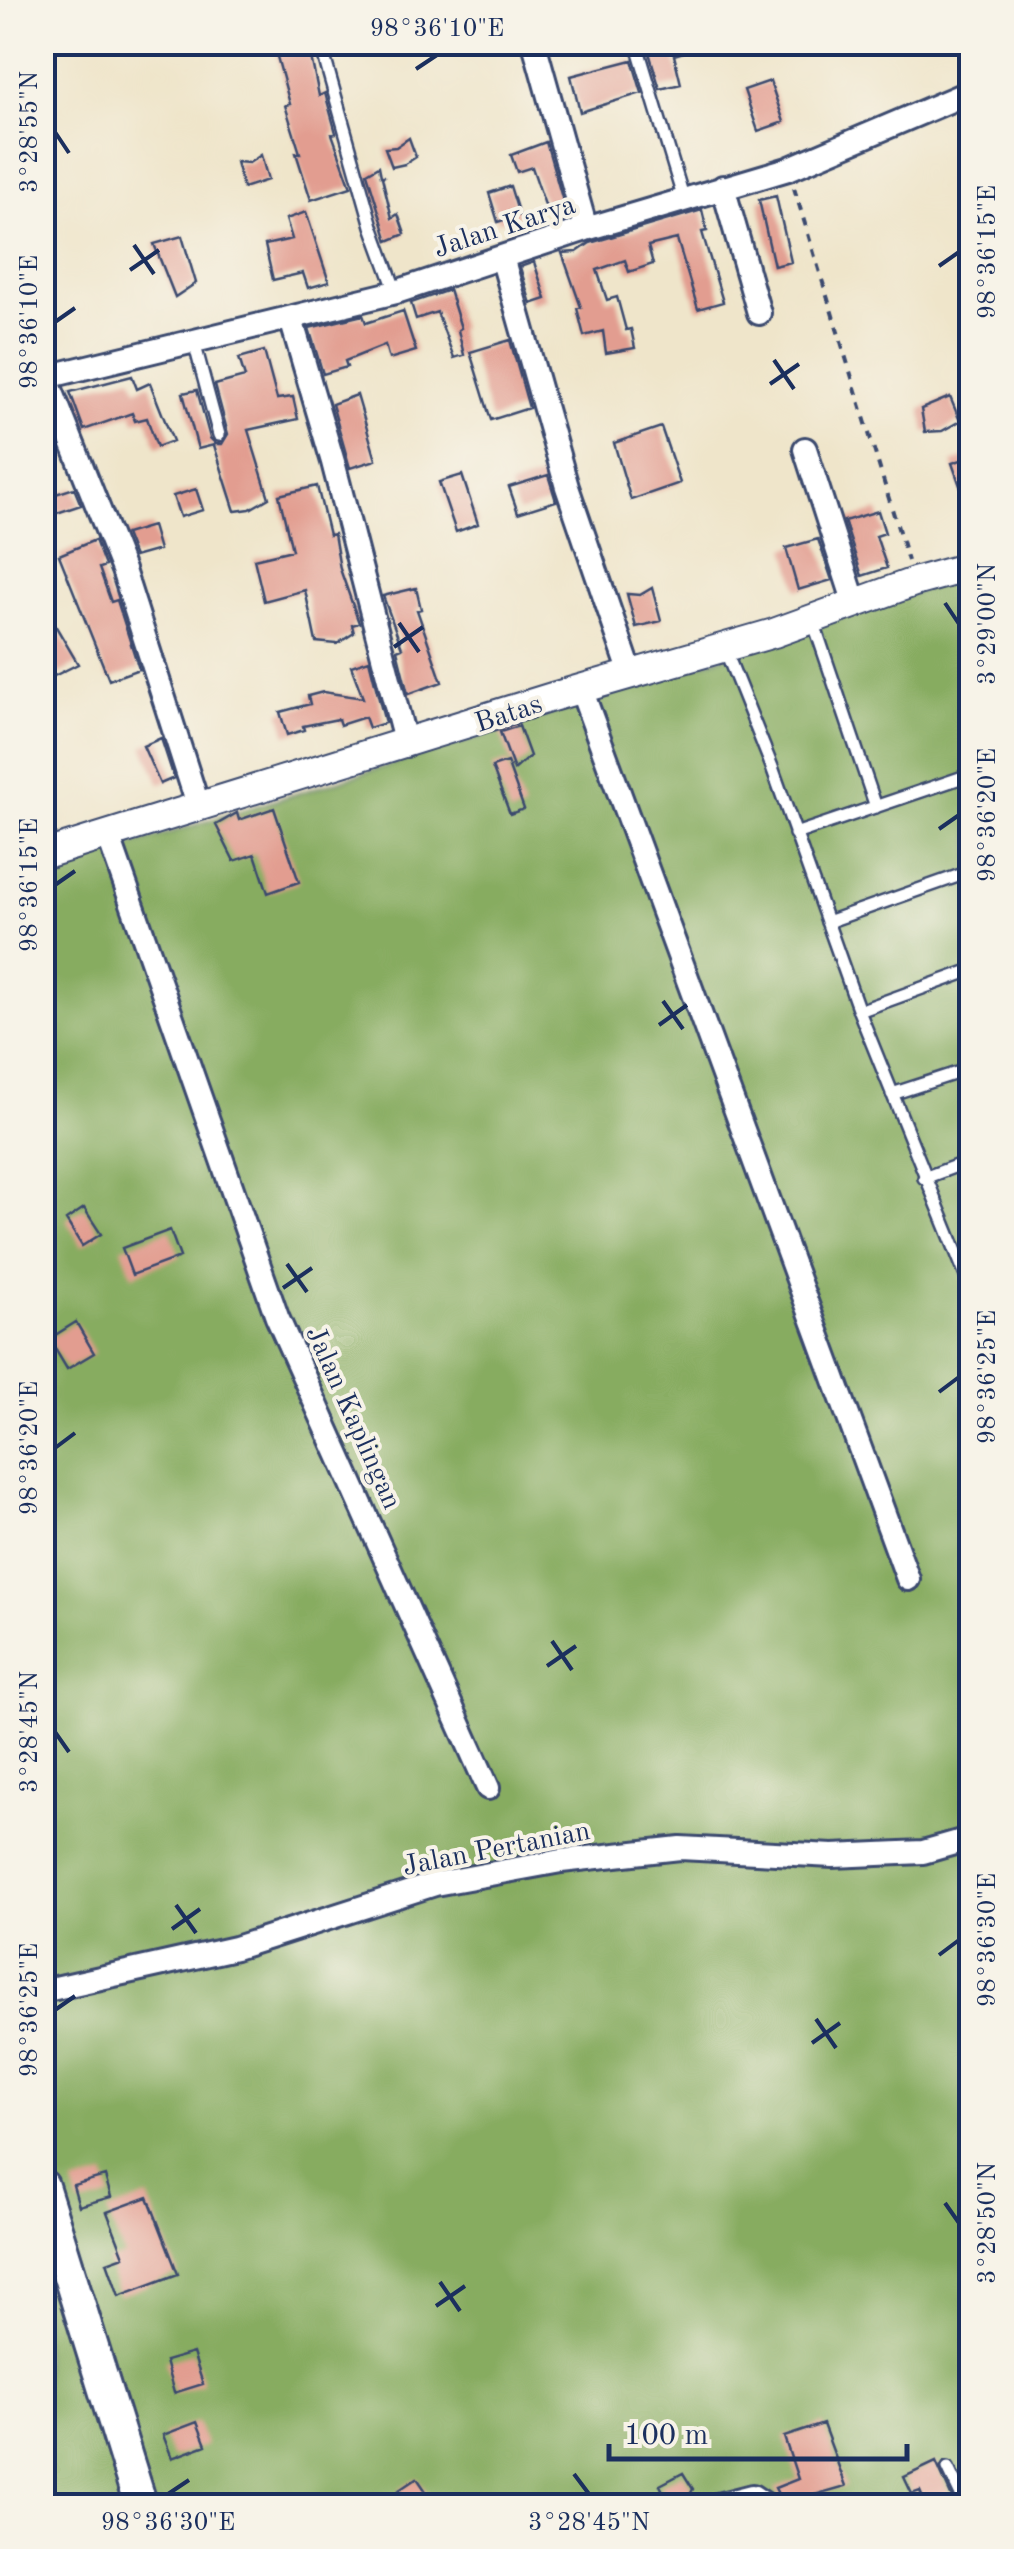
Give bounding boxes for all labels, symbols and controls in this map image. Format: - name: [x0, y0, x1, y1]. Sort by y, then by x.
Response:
- text: 98°36'10"E: [370, 17, 504, 42]
- text: 3°28'55"N: [18, 71, 43, 193]
- text: 98°36'15"E: [976, 185, 1001, 319]
- street label: Jalan Karya: [430, 192, 580, 264]
- text: 98°36'10"E: [18, 255, 43, 389]
- text: 3°29'00"N: [976, 563, 1001, 685]
- street label: Batas: [472, 691, 546, 739]
- text: 98°36'20"E: [976, 748, 1001, 882]
- text: 98°36'15"E: [18, 818, 43, 952]
- text: 98°36'25"E: [976, 1310, 1001, 1444]
- street label: Jalan Kaplingan: [299, 1322, 405, 1514]
- text: 98°36'20"E: [18, 1381, 43, 1515]
- text: 3°28'45"N: [18, 1671, 43, 1793]
- street label: Jalan Pertanian: [400, 1818, 593, 1882]
- text: 98°36'30"E: [976, 1873, 1001, 2007]
- text: 98°36'25"E: [18, 1943, 43, 2077]
- text: 3°28'50"N: [976, 2162, 1001, 2284]
- scale bar: [609, 2399, 906, 2461]
- text: 100 m: [624, 2421, 708, 2451]
- text: 98°36'30"E: [101, 2511, 235, 2536]
- text: 3°28'45"N: [528, 2511, 650, 2536]

